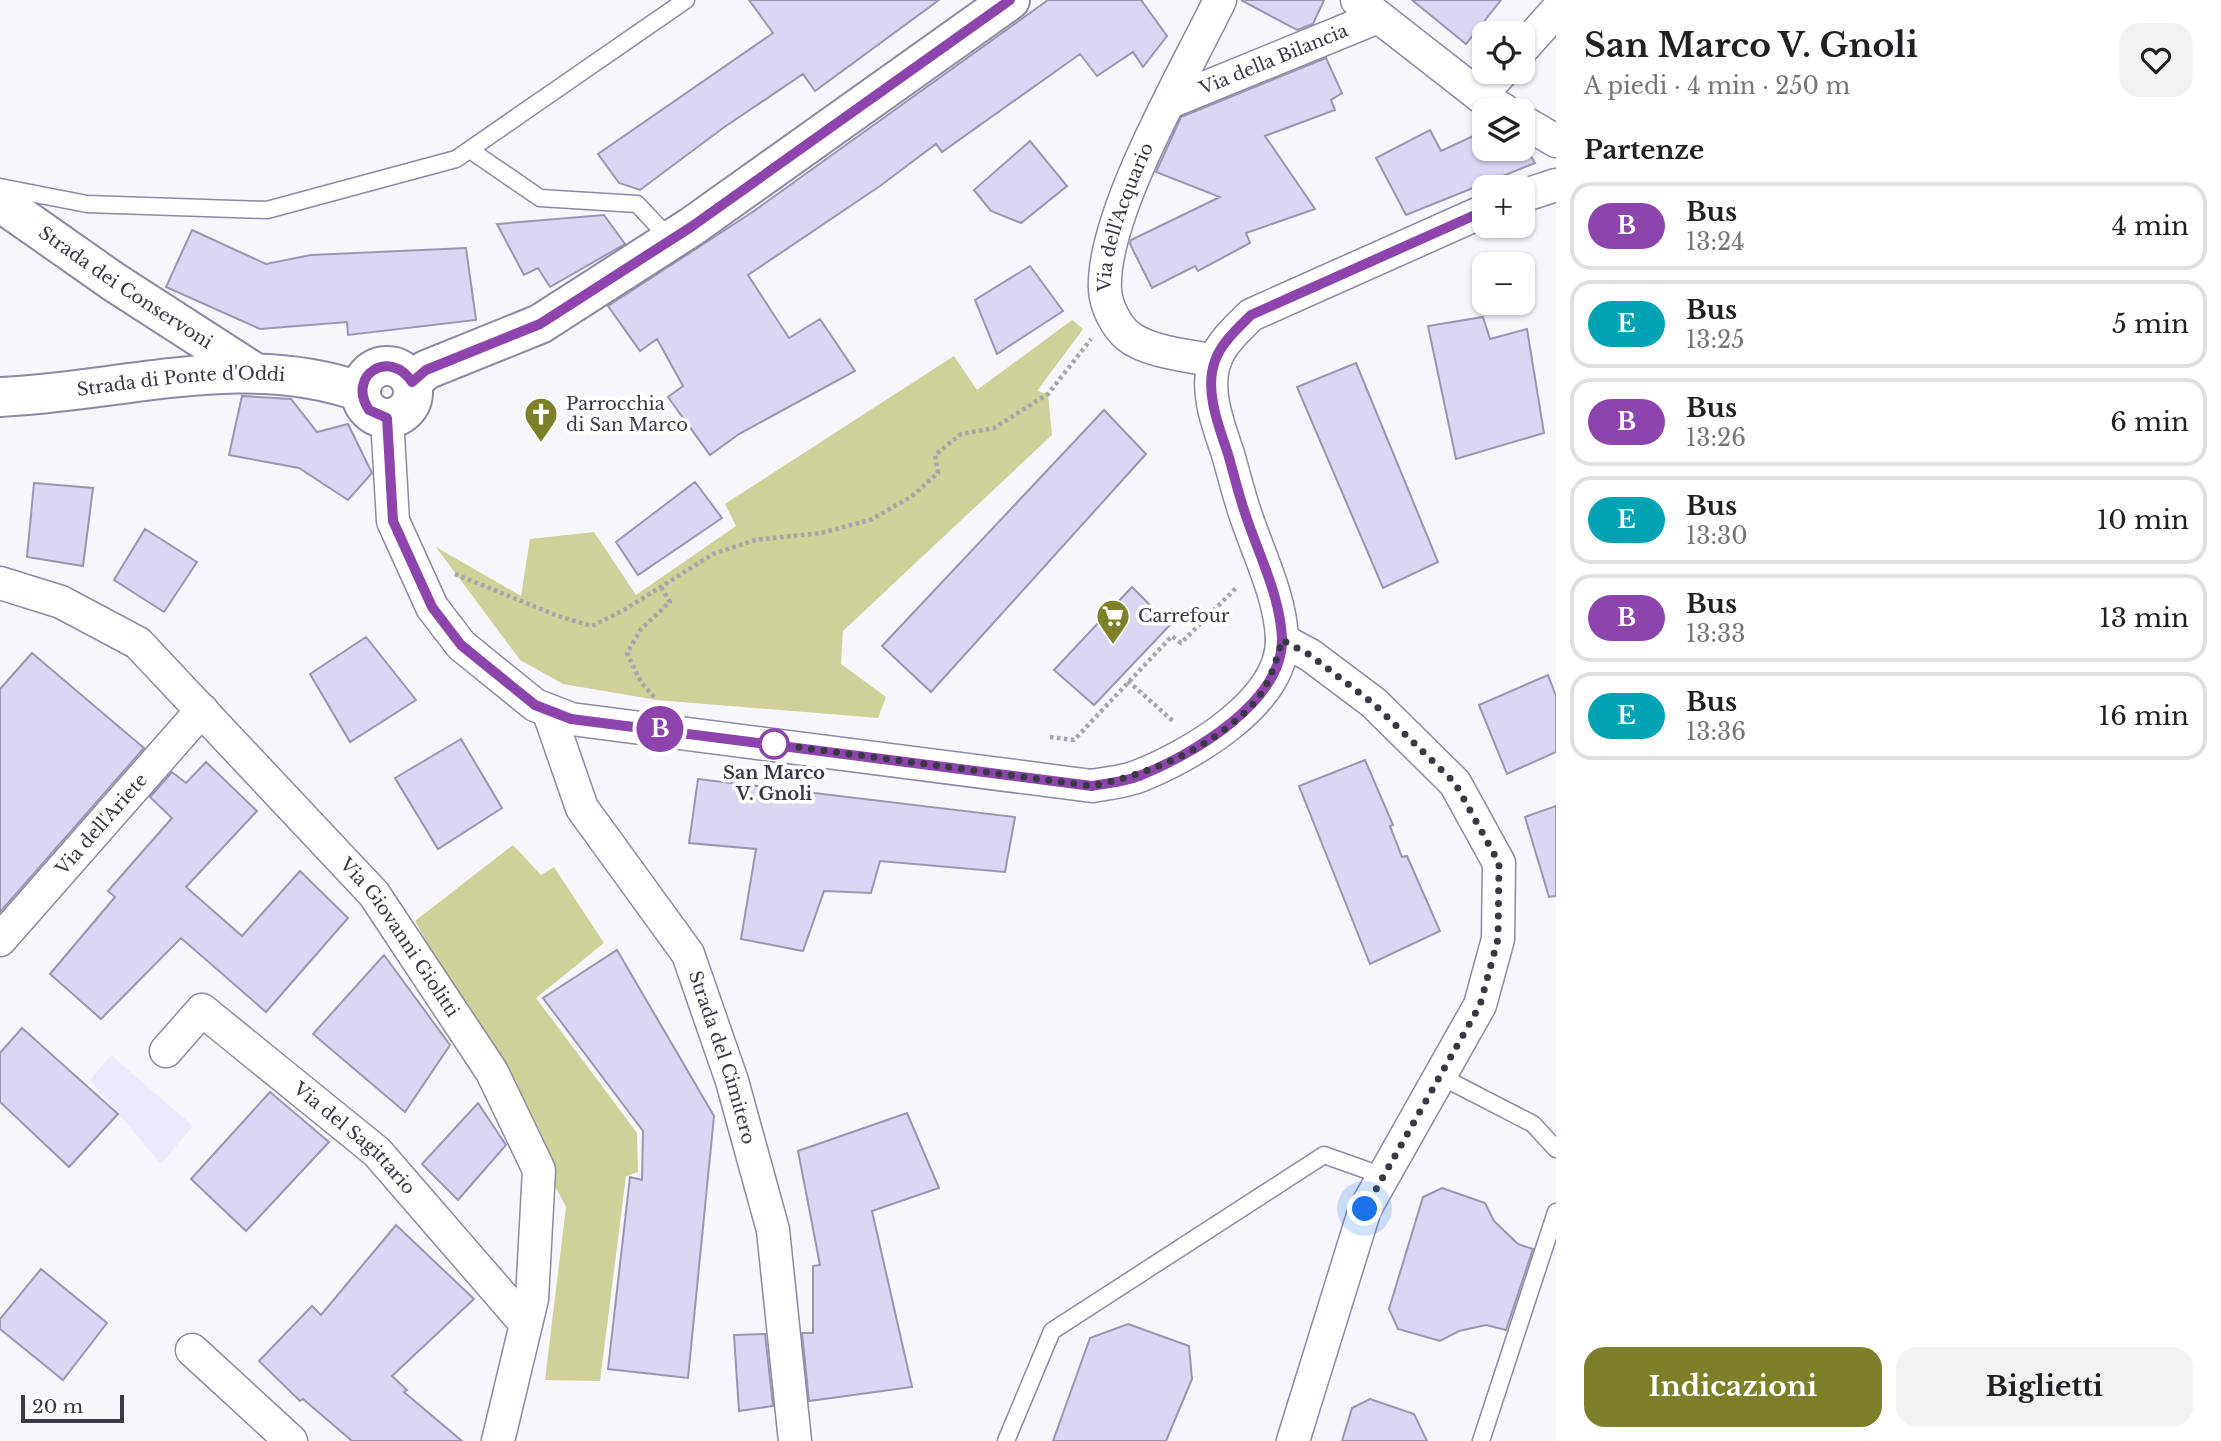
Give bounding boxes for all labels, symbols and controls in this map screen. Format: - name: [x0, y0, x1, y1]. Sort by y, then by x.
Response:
- street label: Via della Bilancia: [1195, 20, 1351, 100]
- map controls: [1472, 21, 1535, 315]
- button: locate: [1472, 21, 1535, 84]
- button: heart: [2119, 23, 2193, 97]
- text: San Marco V. Gnoli: [1584, 25, 1918, 66]
- text: A piedi · 4 min · 250 m: [1584, 72, 1850, 100]
- button: layers: [1472, 98, 1535, 161]
- text: Partenze: [1584, 134, 1704, 166]
- street label: Via dell'Acquario: [1094, 139, 1158, 293]
- button: +: [1472, 175, 1535, 238]
- text: Bus: [1686, 196, 1737, 228]
- text: 4 min: [2112, 210, 2189, 242]
- text: B: [1617, 211, 1636, 240]
- street label: Strada dei Conservoni: [34, 222, 217, 354]
- text: 13:24: [1686, 228, 1745, 256]
- button: −: [1472, 252, 1535, 315]
- text: Bus: [1686, 294, 1737, 326]
- text: 5 min: [2112, 308, 2189, 340]
- text: E: [1617, 309, 1636, 338]
- text: 13:25: [1686, 326, 1744, 354]
- street label: Strada di Ponte d'Oddi: [76, 362, 286, 401]
- text: Bus: [1686, 392, 1737, 424]
- place label: Parrocchia di San Marco: [566, 393, 688, 436]
- church icon: Parrocchia di San Marco: [522, 395, 560, 444]
- text: 6 min: [2110, 406, 2189, 438]
- text: B: [1617, 407, 1636, 436]
- text: 13:26: [1686, 424, 1746, 452]
- text: Bus: [1686, 490, 1737, 522]
- text: 10 min: [2097, 504, 2189, 536]
- text: E: [1617, 505, 1636, 534]
- text: 13:30: [1686, 522, 1748, 550]
- text: Bus: [1686, 588, 1737, 620]
- supermarket icon: Carrefour: [1094, 597, 1132, 646]
- text: 13 min: [2099, 602, 2189, 634]
- text: B: [1617, 603, 1636, 632]
- place label: Carrefour: [1138, 605, 1230, 627]
- text: 13:33: [1686, 620, 1745, 648]
- text: Bus: [1686, 686, 1737, 718]
- text: 16 min: [2099, 700, 2189, 732]
- text: E: [1617, 701, 1636, 730]
- line badge: B: [637, 706, 683, 752]
- text: B: [650, 714, 670, 743]
- text: 13:36: [1686, 718, 1746, 746]
- marker: San Marco V. Gnoli: [759, 729, 789, 759]
- place label: San Marco V. Gnoli: [723, 762, 825, 805]
- street label: Via dell'Ariete: [50, 769, 152, 880]
- street label: Via Giovanni Giolitti: [335, 853, 464, 1021]
- street label: Strada del Cimitero: [684, 968, 760, 1147]
- street label: Via del Sagittario: [288, 1077, 420, 1199]
- your location: [1347, 1191, 1382, 1226]
- button: Indicazioni: [1584, 1347, 1882, 1427]
- button: Biglietti: [1896, 1347, 2193, 1427]
- scale bar: [21, 1392, 124, 1424]
- text: 20 m: [32, 1395, 83, 1418]

